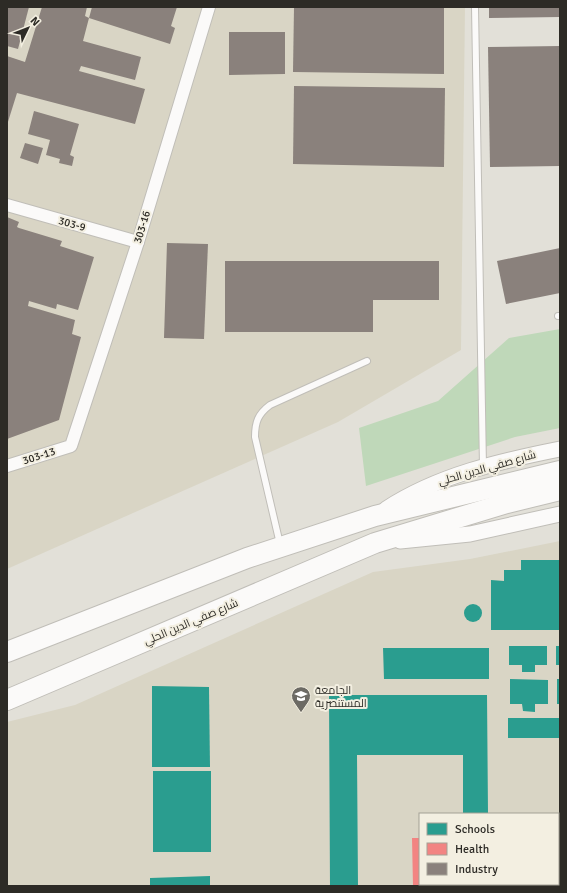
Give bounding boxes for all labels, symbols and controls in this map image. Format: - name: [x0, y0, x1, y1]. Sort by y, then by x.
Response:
- north arrow: [8, 8, 48, 48]
- text: N: [28, 14, 42, 29]
- street label: 303-16: [131, 209, 153, 245]
- street label: 303-9: [57, 214, 87, 234]
- street label: 303-13: [21, 445, 57, 467]
- street label: شارع صفي الدين الحلي: [437, 448, 538, 490]
- street label: شارع صفي الدين الحلي: [142, 596, 241, 650]
- place label: الجامعة المستنصرية: [315, 684, 367, 710]
- school or university icon: الجامعة المستنصرية: [290, 685, 312, 713]
- legend: [419, 813, 559, 885]
- text: Schools: [455, 822, 495, 837]
- text: Health: [455, 842, 489, 857]
- text: Industry: [455, 862, 498, 877]

